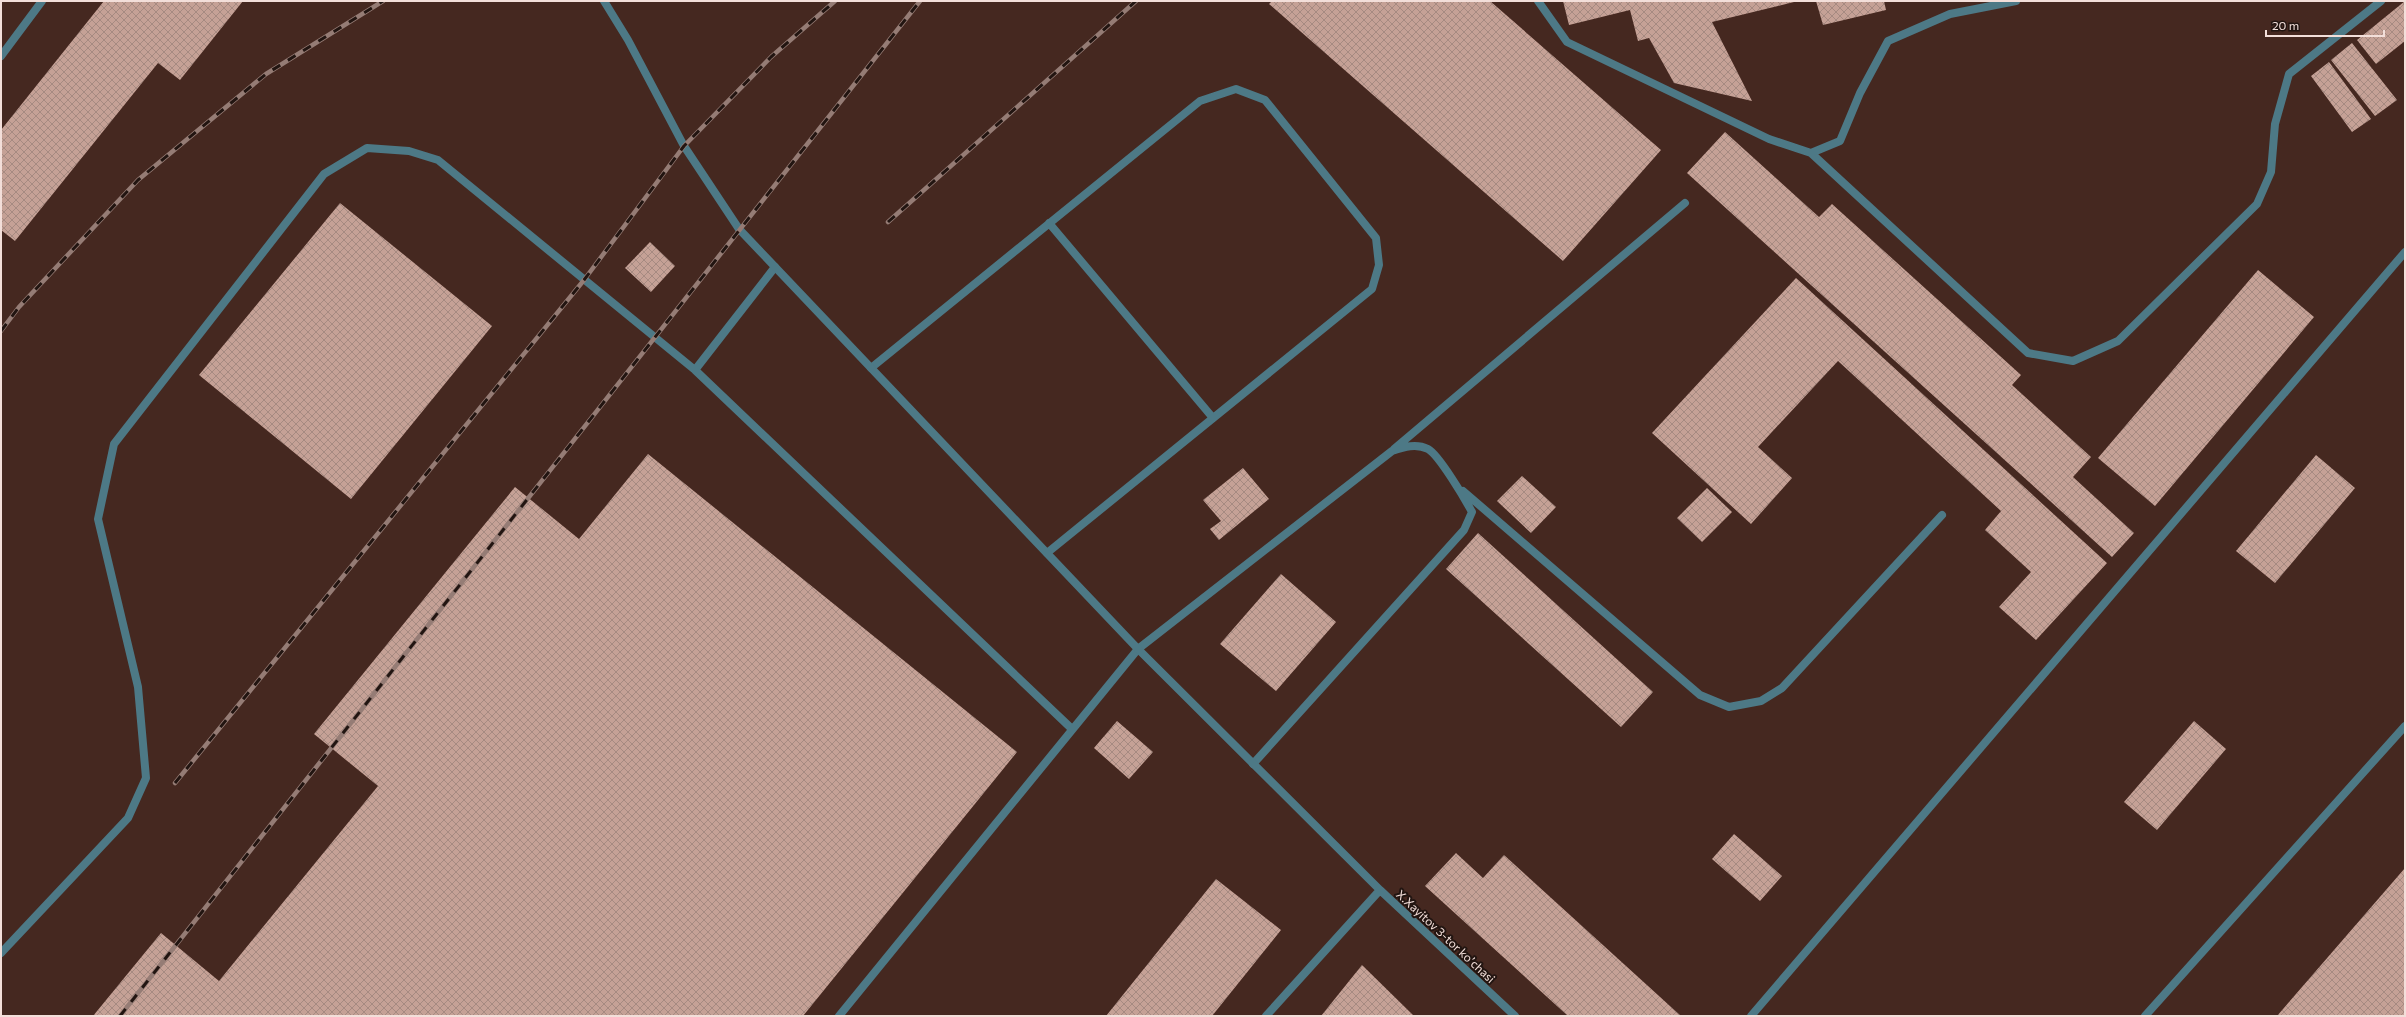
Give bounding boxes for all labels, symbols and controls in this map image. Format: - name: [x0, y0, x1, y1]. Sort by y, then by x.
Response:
- scale bar: [2266, 12, 2384, 38]
- text: 20 m: [2272, 18, 2299, 32]
- street label: X.Xayitov 3-tor koʼchasi: [1394, 887, 1498, 985]

